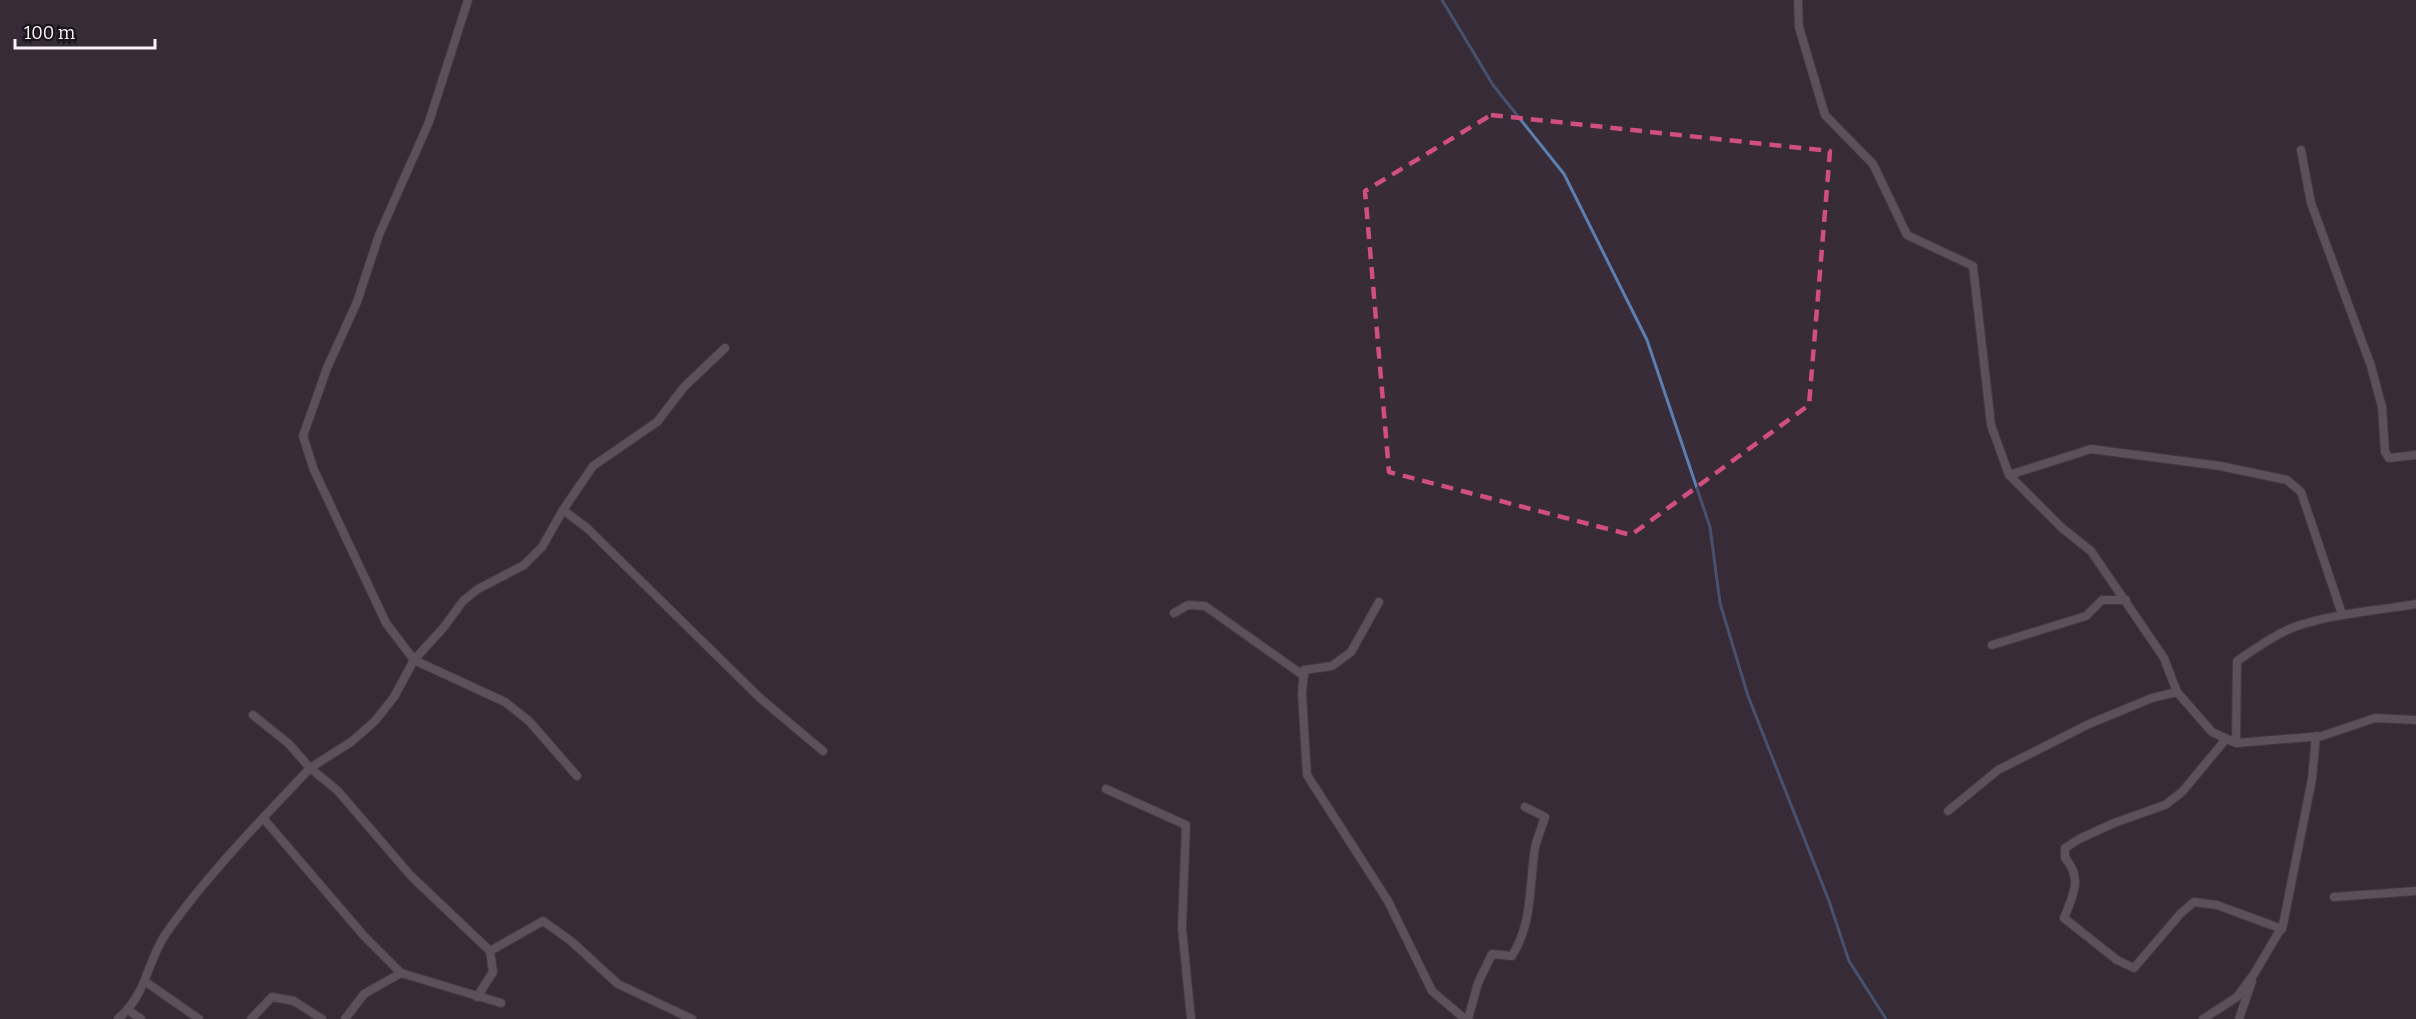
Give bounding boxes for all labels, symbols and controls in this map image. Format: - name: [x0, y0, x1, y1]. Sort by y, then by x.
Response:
- scale bar: [15, 12, 154, 50]
- text: 100 m: [24, 22, 75, 44]

